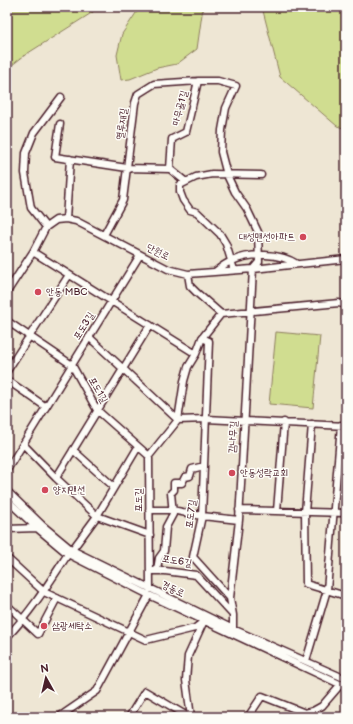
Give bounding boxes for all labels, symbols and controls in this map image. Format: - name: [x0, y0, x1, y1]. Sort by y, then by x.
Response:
- street label: 마무골1길: [170, 89, 190, 127]
- street label: 열루재길: [114, 107, 130, 141]
- place label: 대성맨션아파트: [239, 231, 295, 243]
- marker: 대성맨션아파트: [298, 232, 308, 242]
- street label: 단원로: [145, 241, 171, 263]
- place label: 안동 MBC: [46, 286, 87, 298]
- marker: 안동 MBC: [33, 287, 43, 297]
- street label: 포도3길: [71, 310, 97, 342]
- street label: 포도1길: [86, 375, 110, 405]
- street label: 감나무길: [226, 421, 240, 453]
- place label: 안동성락교회: [240, 467, 288, 479]
- marker: 안동성락교회: [227, 468, 237, 478]
- place label: 양지맨션: [53, 484, 85, 496]
- marker: 양지맨션: [40, 485, 50, 495]
- street label: 포도길: [133, 488, 145, 512]
- street label: 포도7길: [183, 499, 199, 529]
- street label: 포도6길: [161, 552, 193, 570]
- street label: 경동로: [160, 578, 186, 600]
- place label: 삼광세탁소: [52, 620, 92, 632]
- marker: 삼광세탁소: [39, 621, 49, 631]
- north arrow: [26, 658, 66, 698]
- text: N: [40, 662, 50, 676]

